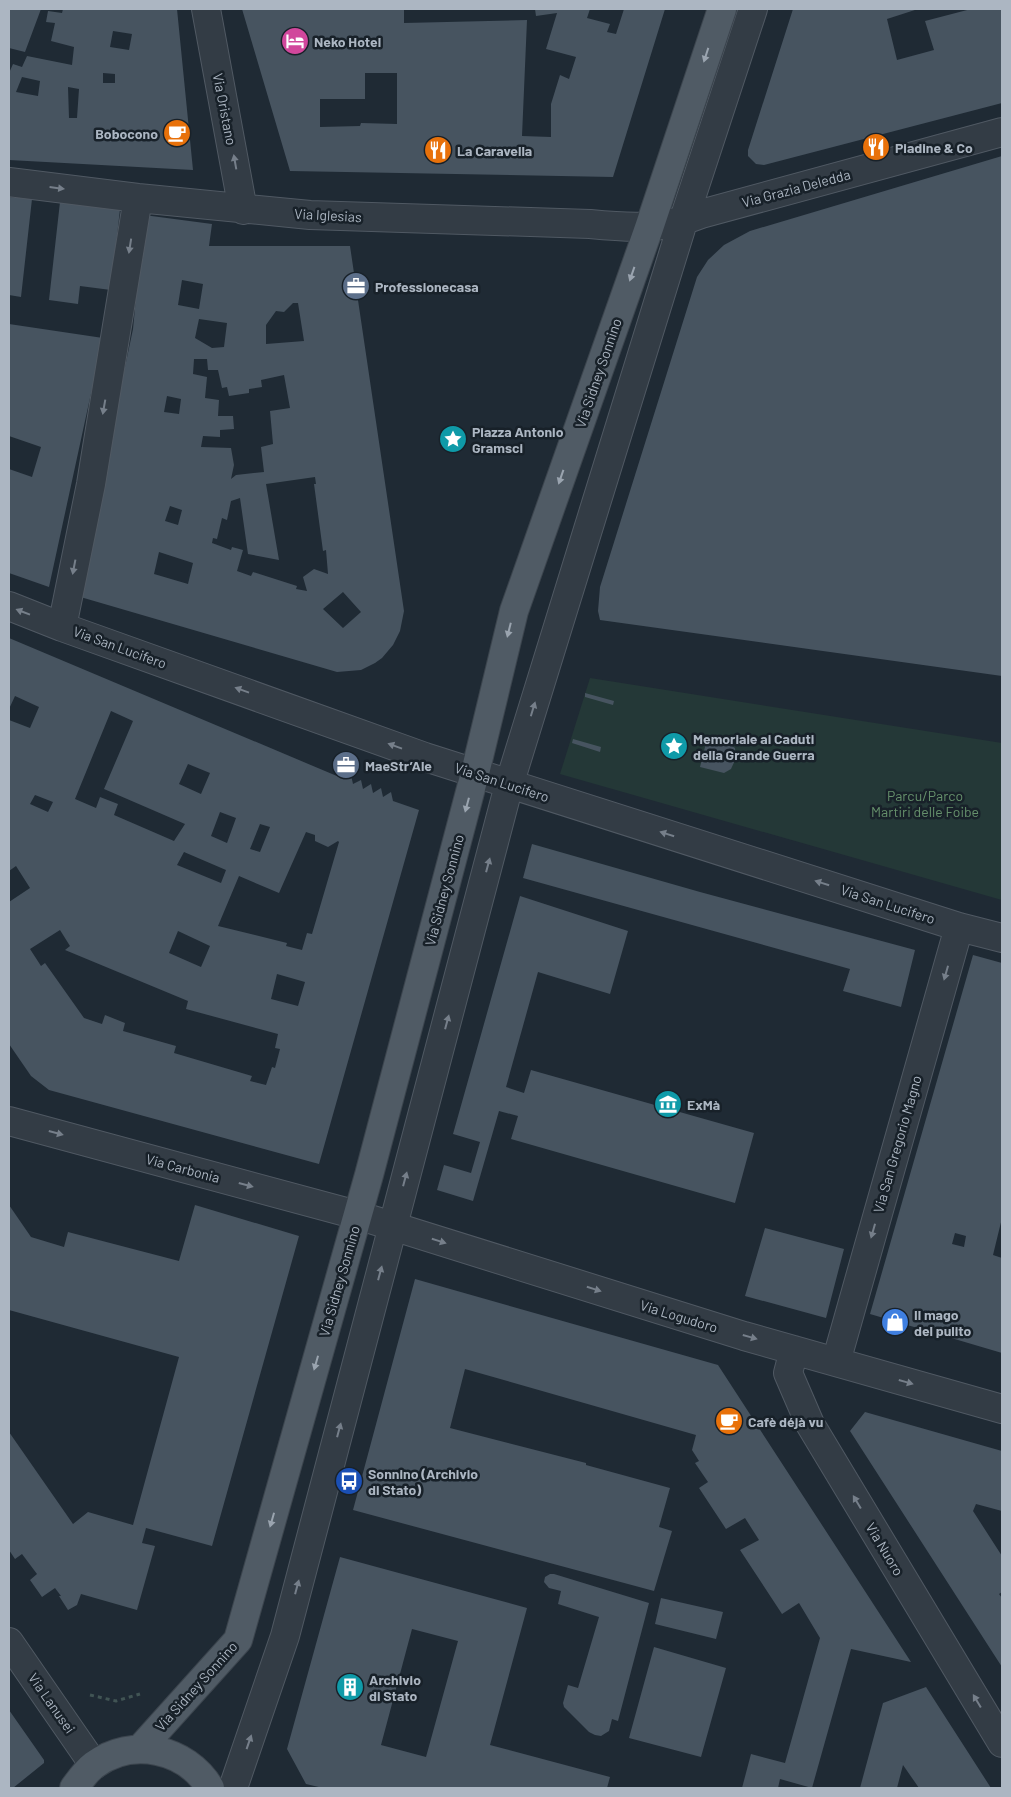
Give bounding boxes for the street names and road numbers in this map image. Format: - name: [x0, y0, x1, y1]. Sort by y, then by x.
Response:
- street label: Via Oristano: [210, 71, 240, 147]
- street label: Via Grazia Deledda: [740, 165, 852, 211]
- street label: Via Iglesias: [294, 205, 362, 225]
- street label: Via Sidney Sonnino: [571, 316, 625, 430]
- street label: Via San Lucifero: [71, 622, 169, 672]
- street label: Via San Lucifero: [453, 759, 551, 805]
- street label: Via Sidney Sonnino: [421, 832, 467, 948]
- street label: Via San Lucifero: [839, 881, 937, 927]
- street label: Via San Gregorio Magno: [869, 1073, 925, 1215]
- street label: Via Carbonia: [144, 1150, 222, 1186]
- street label: Via Sidney Sonnino: [315, 1224, 363, 1338]
- street label: Via Logudoro: [638, 1296, 720, 1336]
- street label: Via Nuoro: [863, 1519, 907, 1579]
- street label: Via Sidney Sonnino: [151, 1638, 241, 1734]
- street label: Via Lanusei: [25, 1670, 79, 1736]

